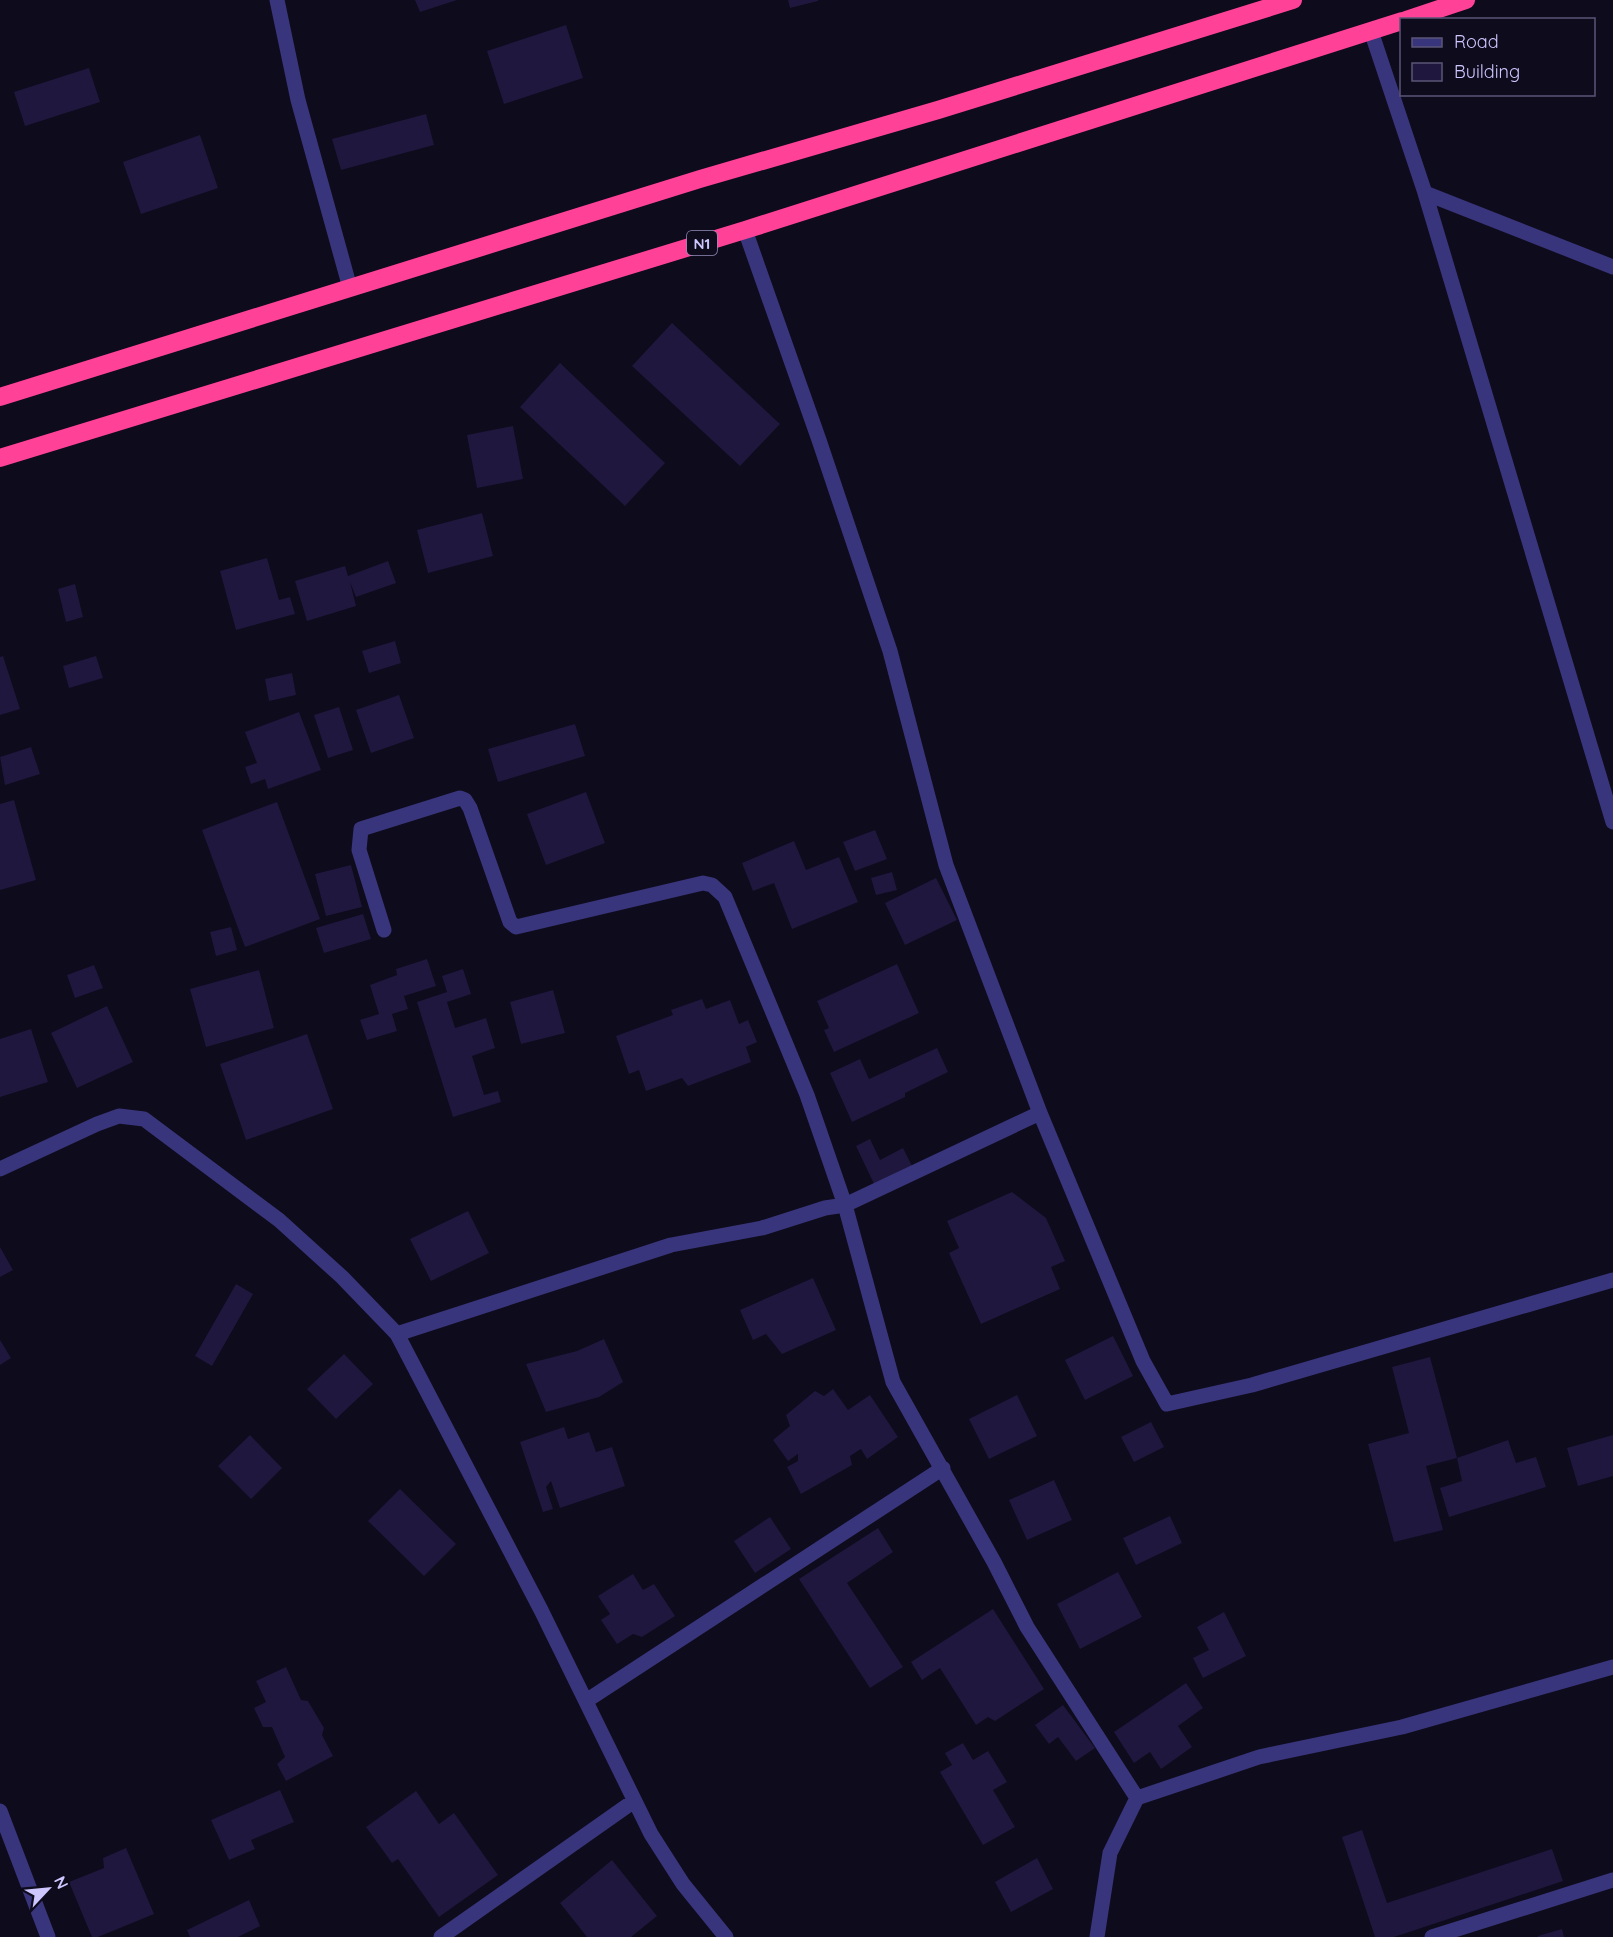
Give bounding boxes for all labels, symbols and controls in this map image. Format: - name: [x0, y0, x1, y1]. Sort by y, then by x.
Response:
- legend: [1400, 18, 1595, 96]
- text: Road: [1454, 30, 1499, 53]
- text: Building: [1454, 60, 1520, 83]
- road number: N1: [687, 231, 717, 255]
- north arrow: [18, 1859, 78, 1919]
- text: N: [50, 1873, 73, 1892]

